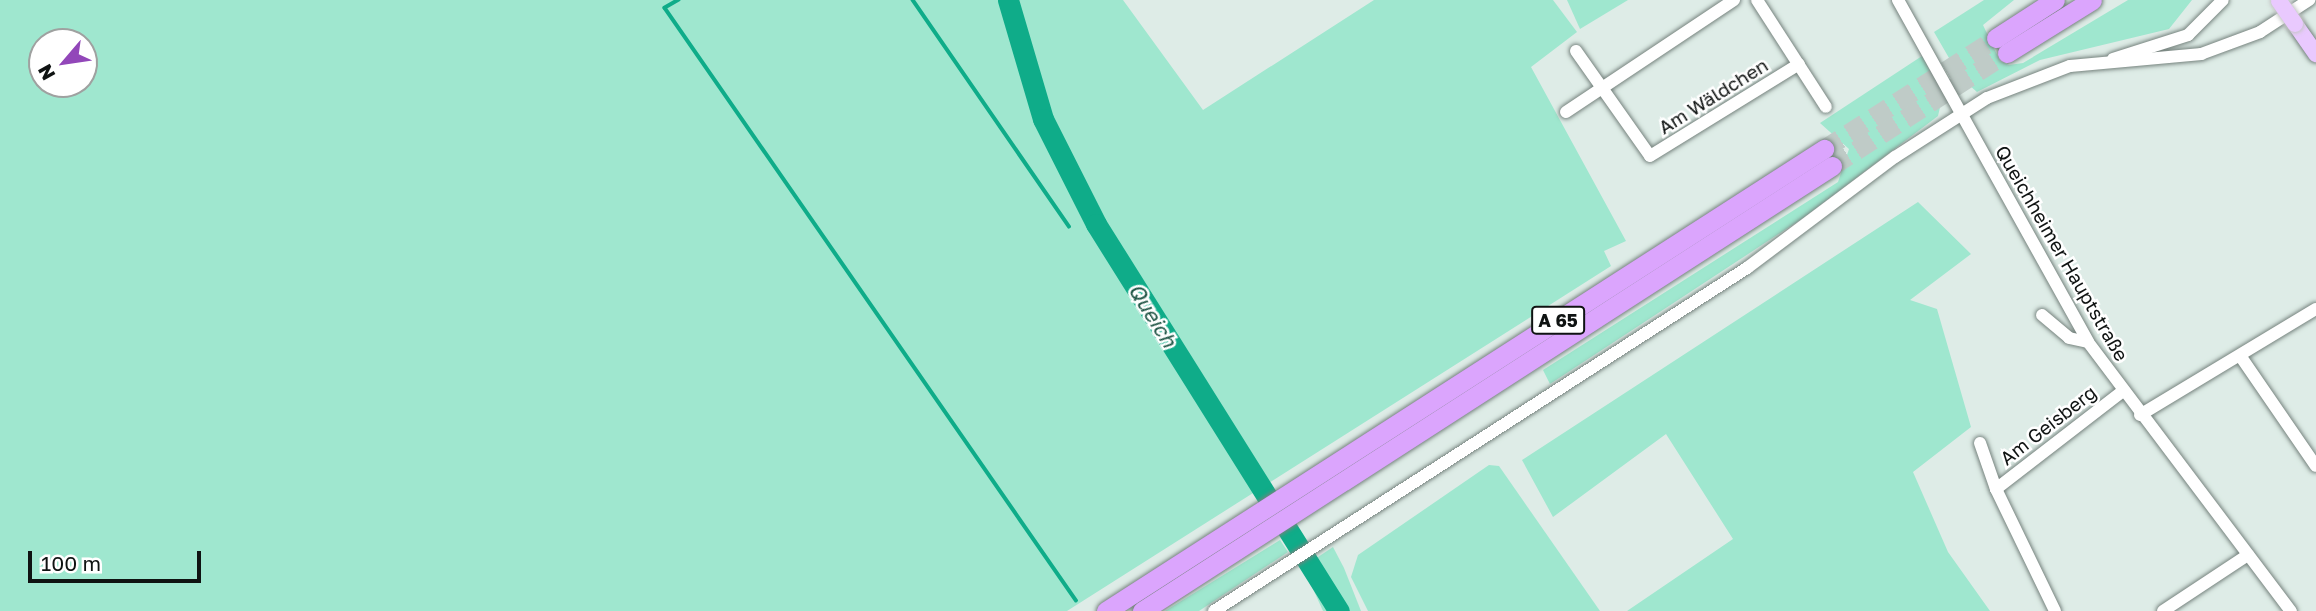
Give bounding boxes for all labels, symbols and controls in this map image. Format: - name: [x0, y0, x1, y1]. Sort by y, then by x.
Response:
- north arrow: [28, 28, 98, 98]
- street label: Am Wäldchen: [1654, 53, 1772, 139]
- text: N: [32, 61, 60, 84]
- street label: Queichheimer Hauptstraße: [1991, 141, 2133, 365]
- water label: Queich: [1124, 278, 1182, 352]
- road number: A 65: [1530, 306, 1586, 334]
- street label: Am Geisberg: [1995, 380, 2101, 470]
- scale bar: [32, 538, 205, 582]
- text: 100 m: [41, 550, 101, 576]

